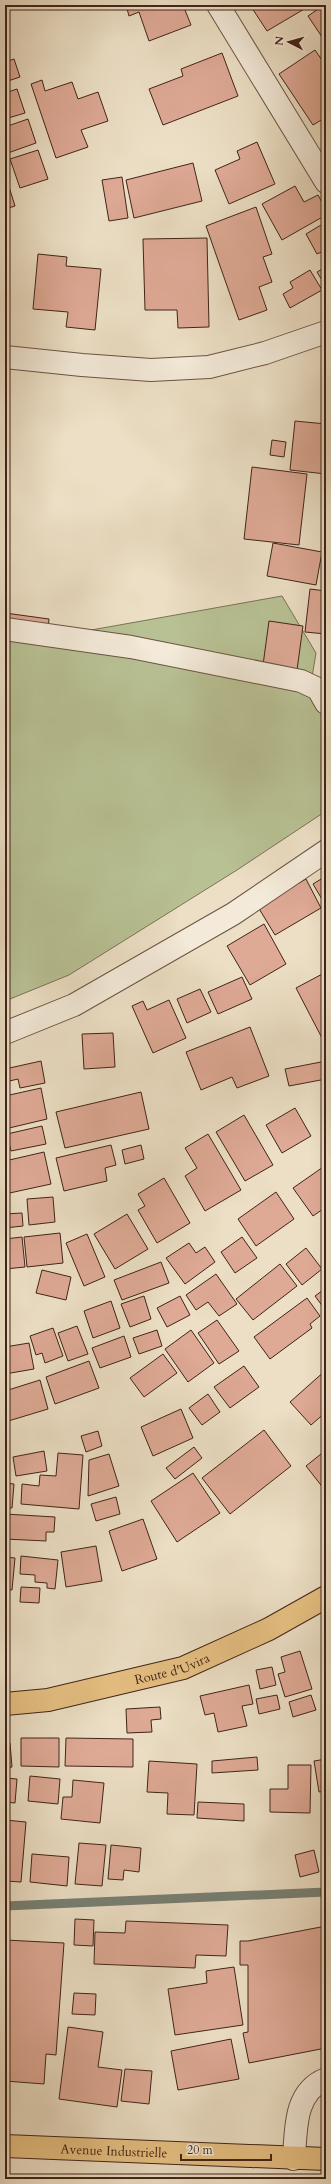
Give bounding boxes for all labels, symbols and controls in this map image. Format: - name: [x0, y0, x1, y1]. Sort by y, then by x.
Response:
- north arrow: [269, 22, 309, 62]
- text: N: [272, 35, 288, 47]
- street label: Route d'Uvira: [133, 1649, 213, 1689]
- scale bar: [181, 2136, 271, 2162]
- street label: Avenue Industrielle: [60, 2140, 168, 2163]
- text: 20 m: [187, 2142, 214, 2158]

